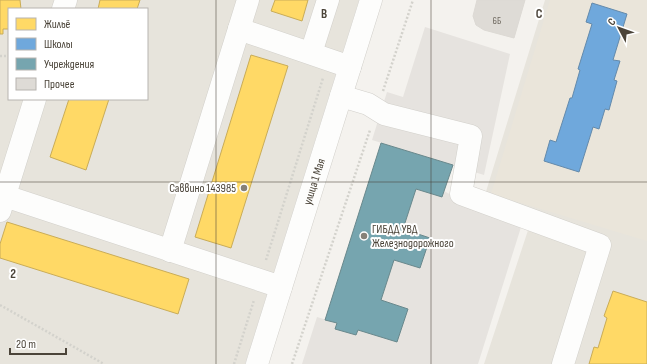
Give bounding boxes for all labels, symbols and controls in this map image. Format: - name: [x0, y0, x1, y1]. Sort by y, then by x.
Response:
- text: B: [321, 6, 327, 22]
- text: C: [536, 6, 543, 22]
- legend: [8, 8, 148, 100]
- north arrow: [599, 8, 639, 48]
- house number: 6Б: [493, 15, 502, 27]
- text: С: [605, 15, 619, 28]
- text: Жильё: [44, 17, 71, 32]
- text: Школы: [44, 37, 73, 52]
- text: Учреждения: [44, 57, 95, 72]
- text: Прочее: [44, 77, 75, 92]
- street label: улица 1 Мая: [300, 156, 328, 207]
- place label: Саввино 143985: [169, 181, 236, 196]
- marker: Саввино 143985: [239, 183, 249, 193]
- place label: ГИБДД УВД Железнодорожного: [372, 222, 454, 251]
- marker: ГИБДД УВД Железнодорожного: [359, 231, 369, 241]
- text: 2: [10, 266, 16, 282]
- scale bar: [10, 330, 66, 356]
- text: 20 m: [16, 337, 36, 352]

